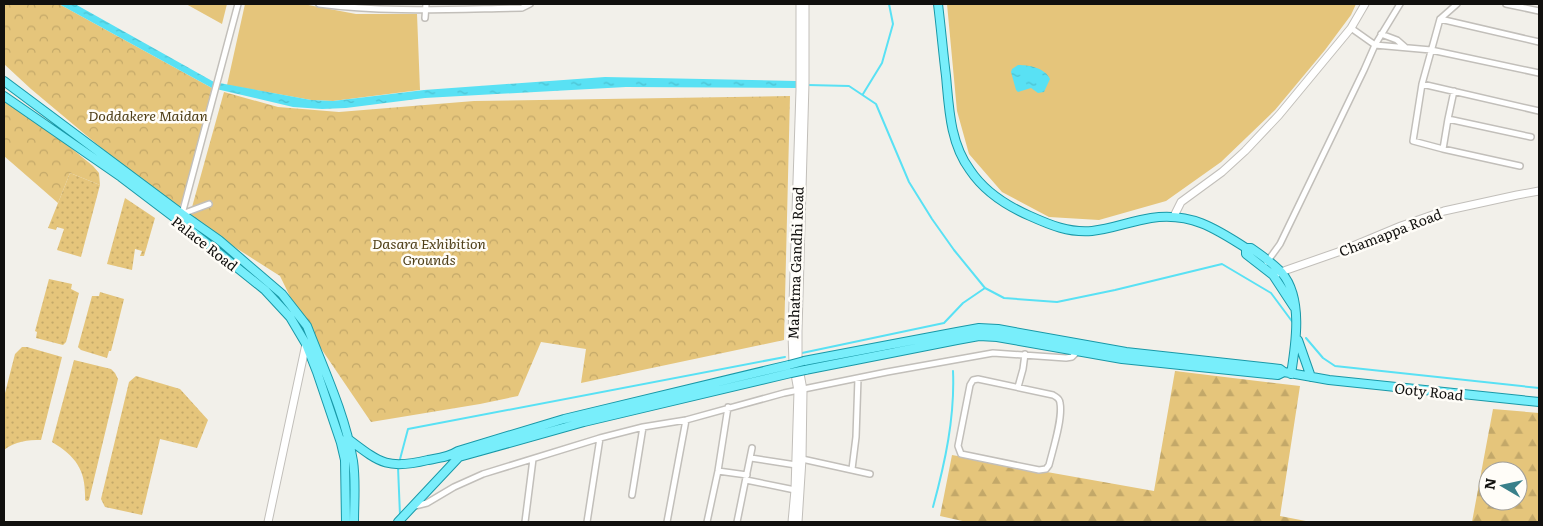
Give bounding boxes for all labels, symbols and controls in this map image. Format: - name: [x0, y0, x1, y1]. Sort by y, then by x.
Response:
- park label: Doddakere Maidan: [88, 105, 209, 125]
- street label: Mahatma Gandhi Road: [782, 186, 808, 340]
- street label: Chamappa Road: [1336, 203, 1445, 261]
- street label: Palace Road: [168, 211, 243, 275]
- park label: Dasara Exhibition Grounds: [372, 233, 487, 269]
- street label: Ooty Road: [1394, 377, 1465, 405]
- north arrow: [1478, 461, 1528, 511]
- text: N: [1478, 476, 1500, 491]

